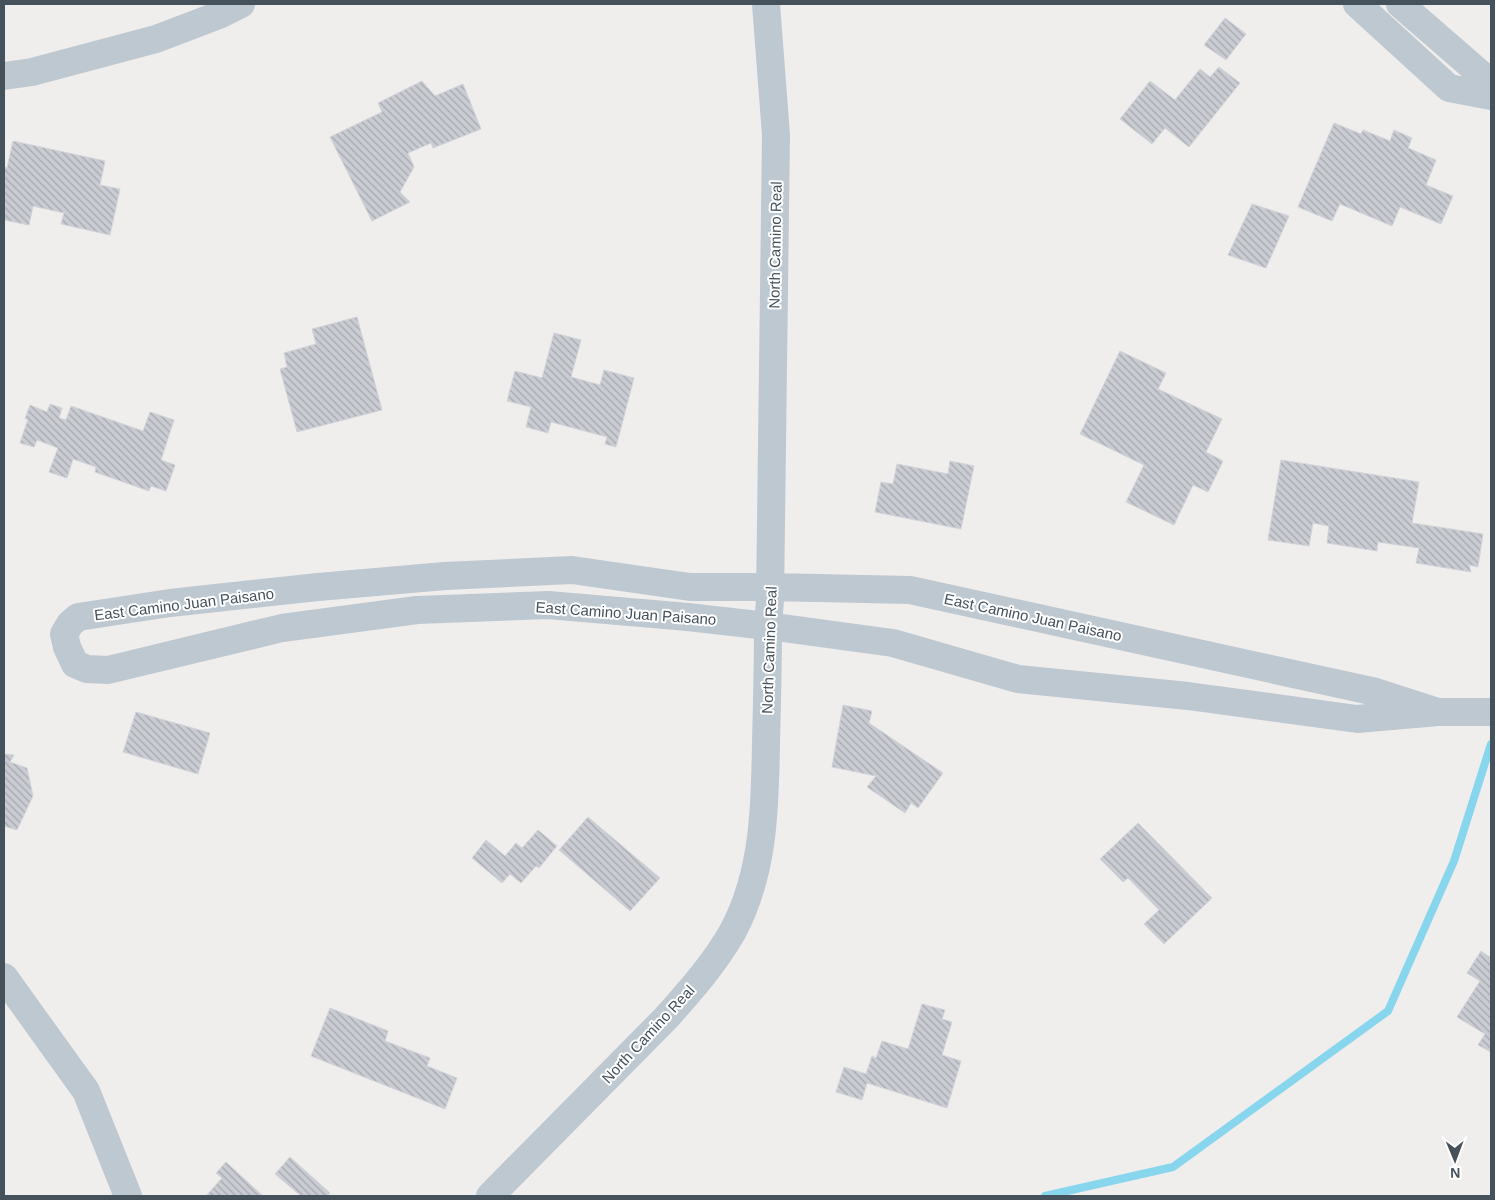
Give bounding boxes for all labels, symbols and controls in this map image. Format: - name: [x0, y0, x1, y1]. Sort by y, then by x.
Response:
- street label: North Camino Real: [765, 181, 785, 309]
- street label: East Camino Juan Paisano: [93, 585, 275, 623]
- street label: North Camino Real: [758, 586, 780, 714]
- street label: East Camino Juan Paisano: [943, 590, 1123, 644]
- street label: East Camino Juan Paisano: [535, 598, 717, 628]
- street label: North Camino Real: [598, 982, 698, 1086]
- north arrow: [1430, 1135, 1480, 1185]
- text: N: [1450, 1165, 1460, 1181]

